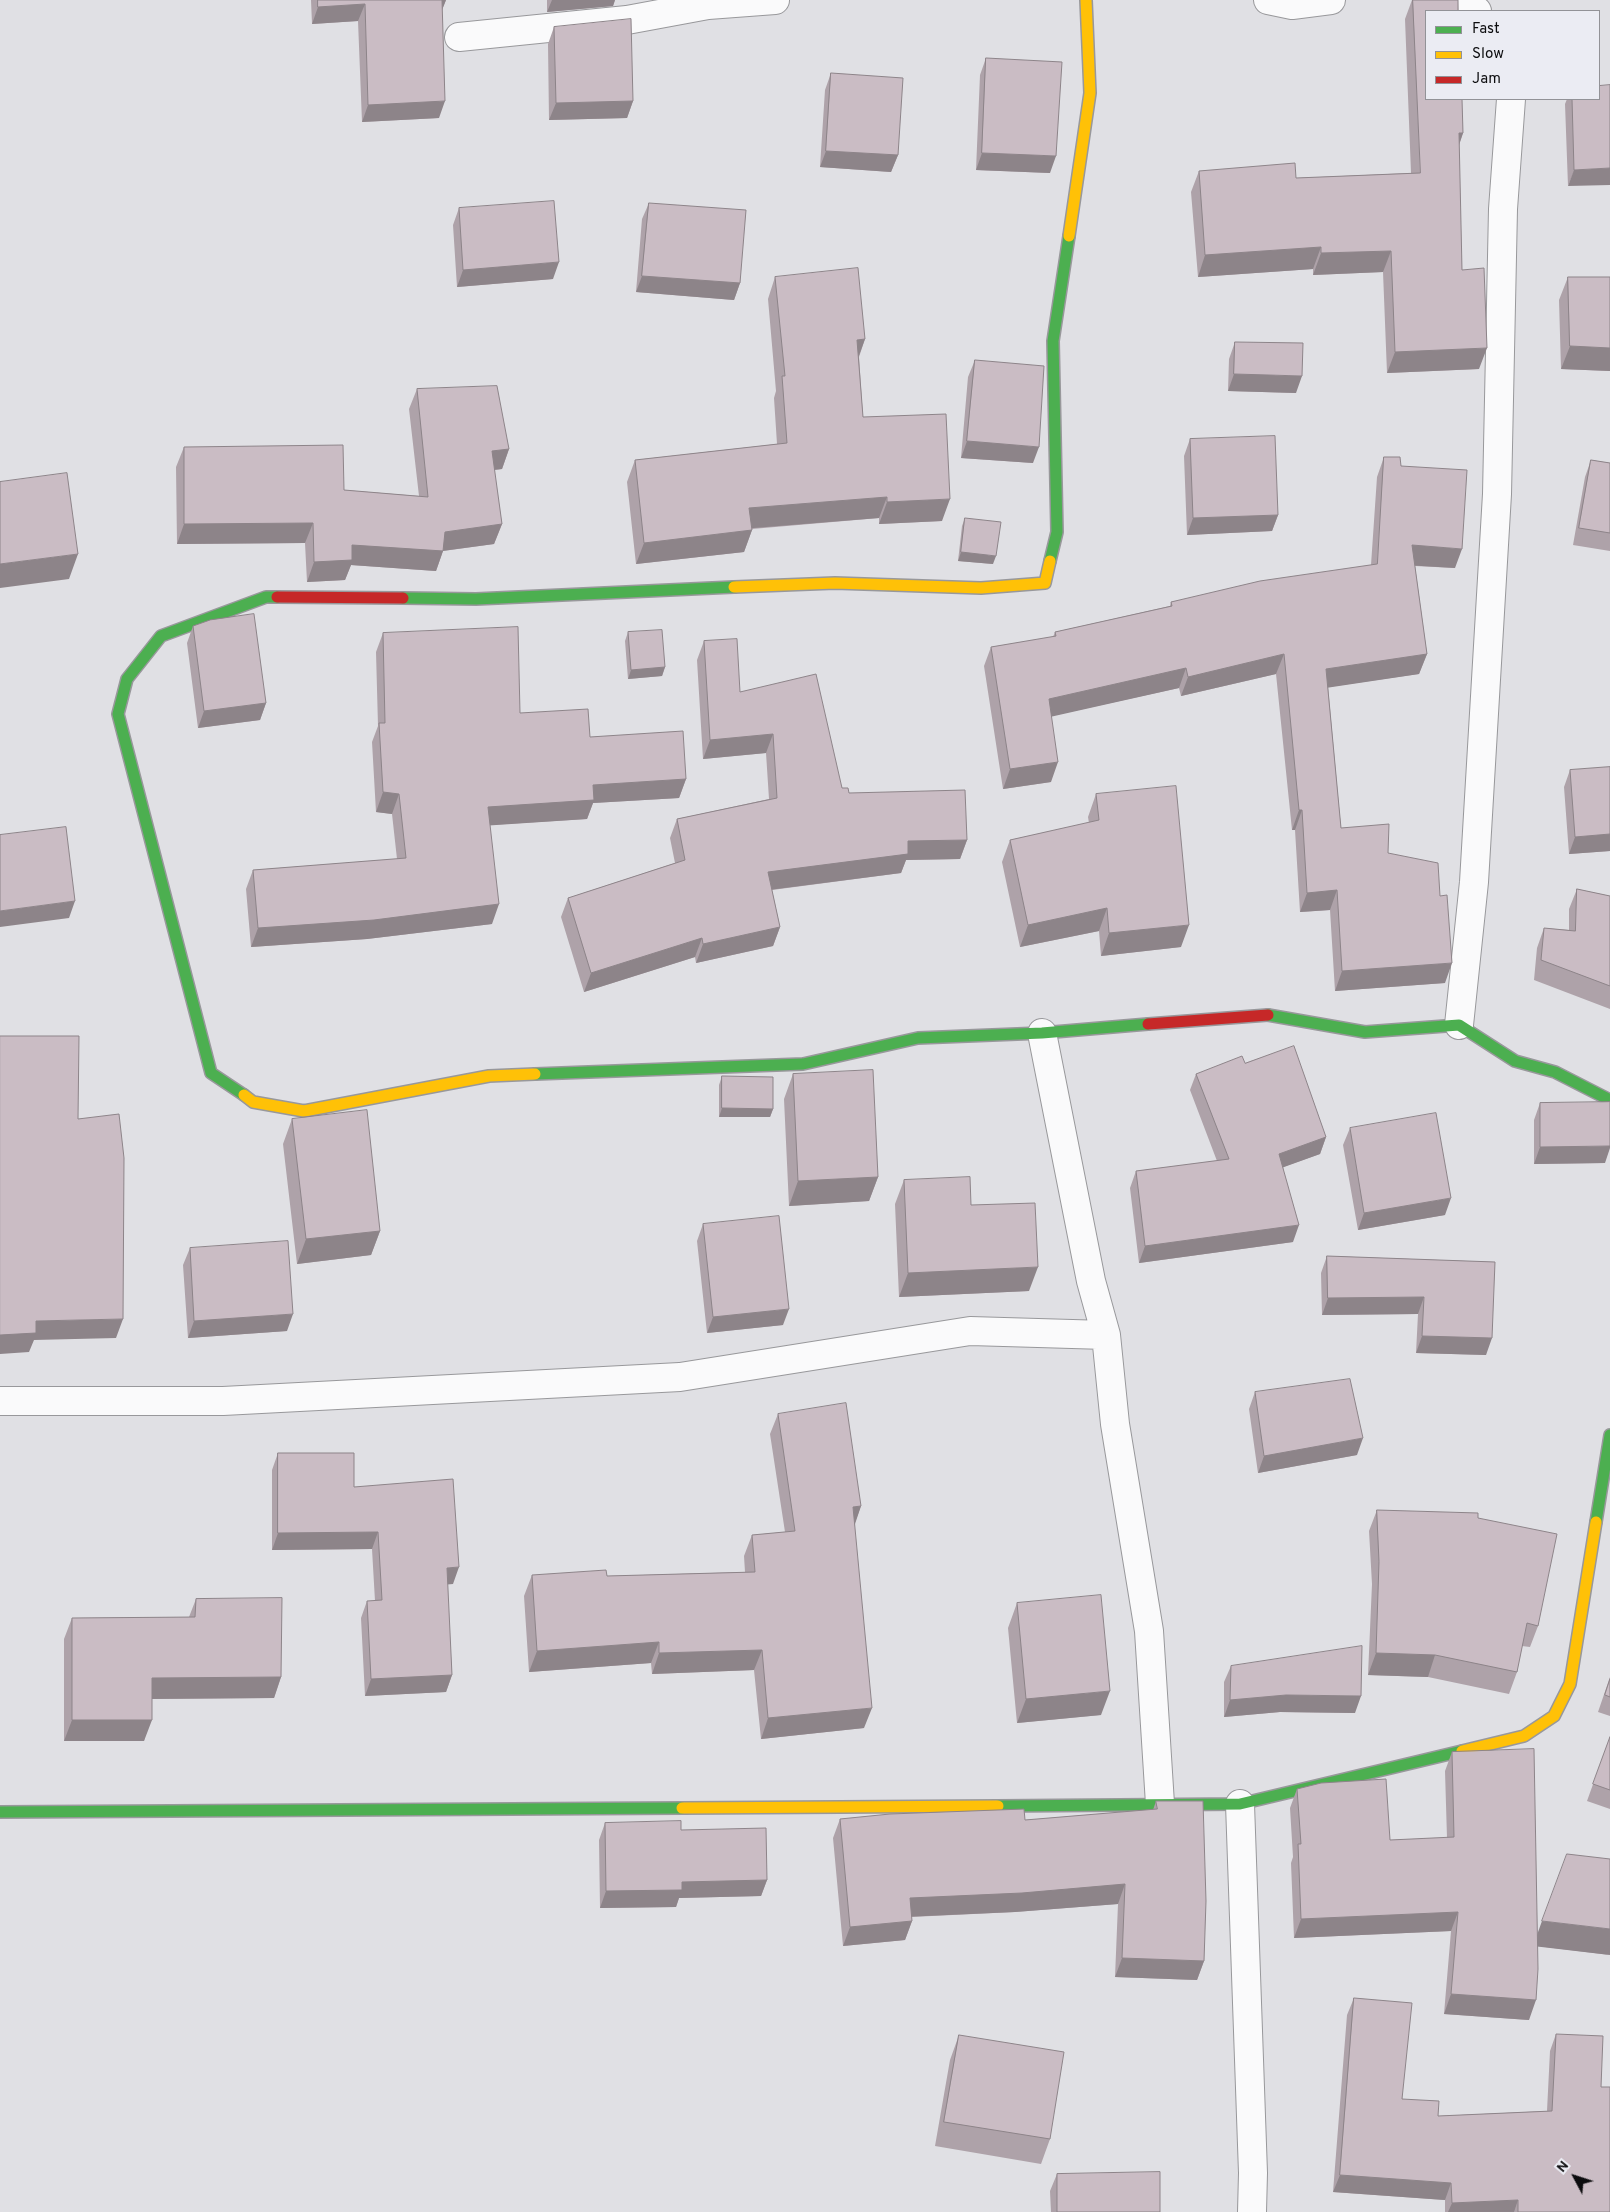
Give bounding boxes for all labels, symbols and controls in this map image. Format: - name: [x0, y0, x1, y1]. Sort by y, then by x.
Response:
- legend: [1425, 10, 1600, 100]
- text: Fast: [1472, 20, 1500, 39]
- text: Slow: [1472, 45, 1504, 64]
- text: Jam: [1472, 70, 1501, 89]
- north arrow: [1550, 2152, 1600, 2202]
- text: N: [1553, 2158, 1573, 2176]

